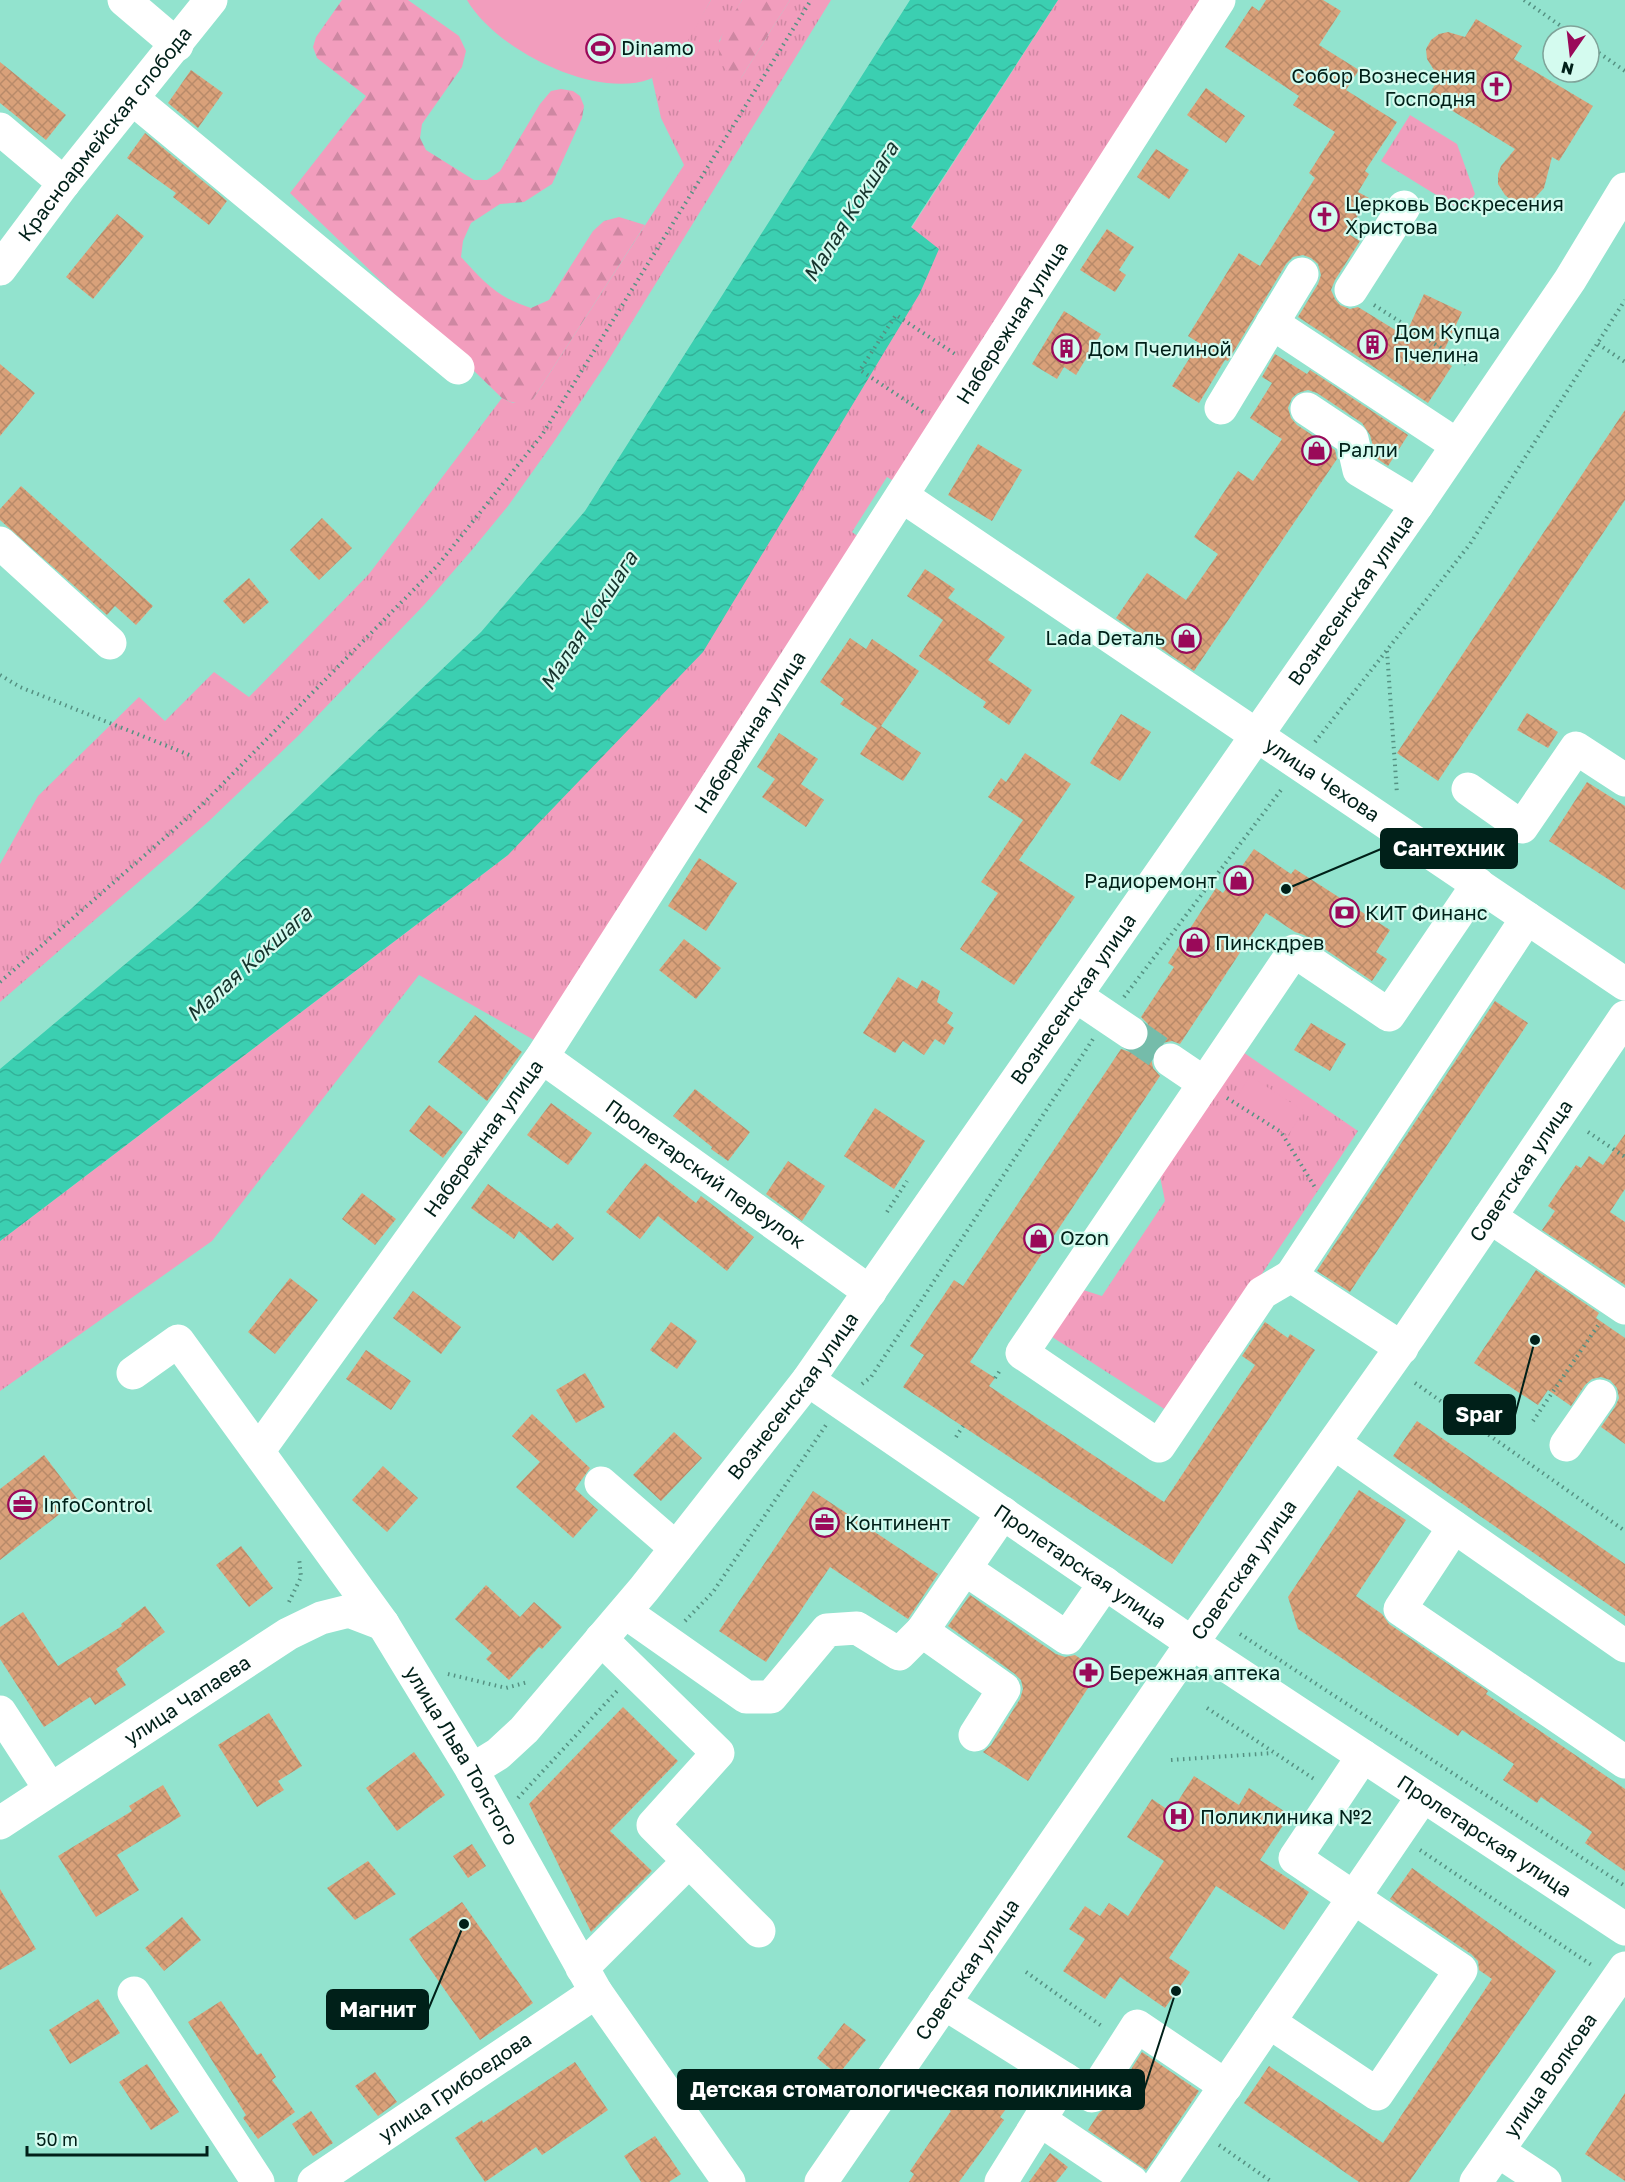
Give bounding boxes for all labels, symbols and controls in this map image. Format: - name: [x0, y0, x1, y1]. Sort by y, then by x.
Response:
- street label: Красноармейская слобода: [12, 21, 196, 245]
- north arrow: [1541, 24, 1601, 84]
- sports icon: Dinamo: [584, 32, 616, 64]
- place label: Dinamo: [621, 35, 694, 59]
- text: N: [1559, 57, 1576, 80]
- place label: Собор Вознесения Господня: [1291, 63, 1476, 110]
- church icon: Собор Вознесения Господня: [1481, 71, 1513, 103]
- water label: Малая Кокшага: [797, 136, 904, 286]
- place label: Церковь Воскресения Христова: [1345, 191, 1564, 238]
- church icon: Церковь Воскресения Христова: [1308, 200, 1340, 232]
- street label: Набережная улица: [950, 237, 1072, 408]
- place label: Дом Купца Пчелина: [1394, 319, 1500, 366]
- building icon: Дом Купца Пчелина: [1357, 328, 1389, 360]
- building icon: Дом Пчелиной: [1051, 333, 1083, 365]
- place label: Дом Пчелиной: [1088, 336, 1232, 360]
- shop icon: Ралли: [1301, 434, 1333, 466]
- place label: Ралли: [1338, 437, 1398, 461]
- street label: Вознесенская улица: [1282, 509, 1418, 690]
- water label: Малая Кокшага: [534, 545, 643, 695]
- shop icon: Lada Dеталь: [1170, 622, 1202, 654]
- place label: Lada Dеталь: [1045, 625, 1165, 649]
- street label: Набережная улица: [688, 646, 810, 817]
- street label: улица Чехова: [1261, 732, 1385, 826]
- callout: Сантехник: [1381, 829, 1517, 868]
- text: Сантехник: [1393, 835, 1505, 861]
- shop icon: Радиоремонт: [1222, 865, 1254, 897]
- place label: Радиоремонт: [1084, 868, 1217, 892]
- bank icon: КИТ Финанс: [1328, 897, 1360, 929]
- water label: Малая Кокшага: [180, 899, 317, 1027]
- place label: КИТ Финанс: [1365, 900, 1488, 924]
- street label: Вознесенская улица: [1005, 908, 1140, 1089]
- shop icon: Пинскдрев: [1178, 927, 1210, 959]
- place label: Пинскдрев: [1215, 930, 1324, 954]
- street label: Набережная улица: [418, 1054, 547, 1221]
- street label: Пролетарский переулок: [601, 1094, 811, 1253]
- street label: Советская улица: [1464, 1094, 1577, 1246]
- shop icon: Ozon: [1023, 1222, 1055, 1254]
- place label: Ozon: [1060, 1225, 1109, 1249]
- street label: Вознесенская улица: [722, 1307, 863, 1484]
- callout: Spar: [1444, 1395, 1515, 1434]
- text: Spar: [1455, 1401, 1503, 1427]
- office icon: InfoControl: [6, 1489, 38, 1521]
- place label: InfoControl: [43, 1492, 152, 1516]
- street label: Советская улица: [1185, 1494, 1301, 1644]
- street label: Пролетарская улица: [990, 1498, 1172, 1633]
- office icon: Континент: [808, 1507, 840, 1539]
- place label: Континент: [845, 1510, 951, 1534]
- street label: улица Чапаева: [119, 1649, 254, 1749]
- pharmacy icon: Бережная аптека: [1072, 1657, 1104, 1689]
- place label: Бережная аптека: [1109, 1660, 1280, 1684]
- street label: улица Льва Толстого: [400, 1661, 524, 1849]
- street label: Пролетарская улица: [1393, 1769, 1577, 1902]
- hospital icon: Поликлиника №2: [1163, 1801, 1195, 1833]
- place label: Поликлиника №2: [1200, 1804, 1372, 1828]
- street label: Советская улица: [909, 1894, 1024, 2044]
- callout: Магнит: [327, 1990, 428, 2029]
- text: Магнит: [339, 1996, 417, 2022]
- street label: улица Волкова: [1498, 2008, 1601, 2142]
- street label: улица Грибоедова: [373, 2026, 535, 2146]
- callout: Детская стоматологическая поликлиника: [678, 2070, 1144, 2109]
- text: Детская стоматологическая поликлиника: [690, 2076, 1132, 2102]
- scale bar: [27, 2119, 207, 2157]
- text: 50 m: [36, 2128, 78, 2150]

